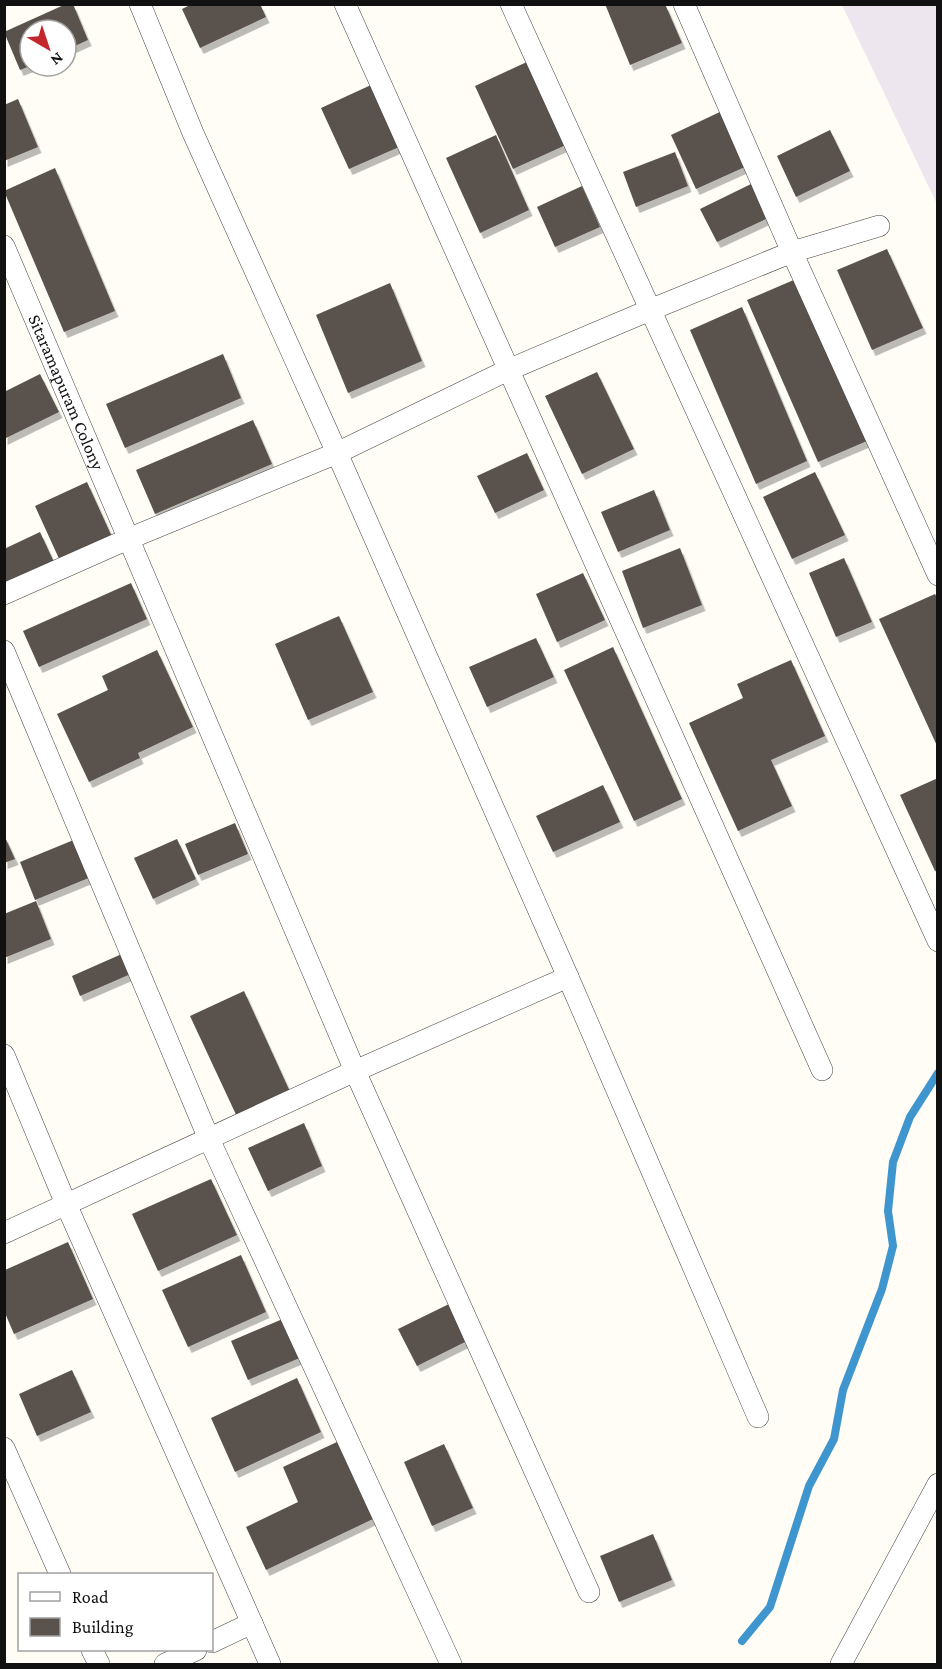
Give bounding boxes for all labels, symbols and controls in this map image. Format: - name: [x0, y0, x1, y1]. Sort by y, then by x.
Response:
- north arrow: [18, 18, 78, 78]
- text: N: [47, 49, 67, 69]
- street label: Sitaramapuram Colony: [24, 312, 108, 474]
- legend: [18, 1573, 213, 1651]
- text: Road: [72, 1587, 109, 1607]
- text: Building: [72, 1617, 134, 1637]

